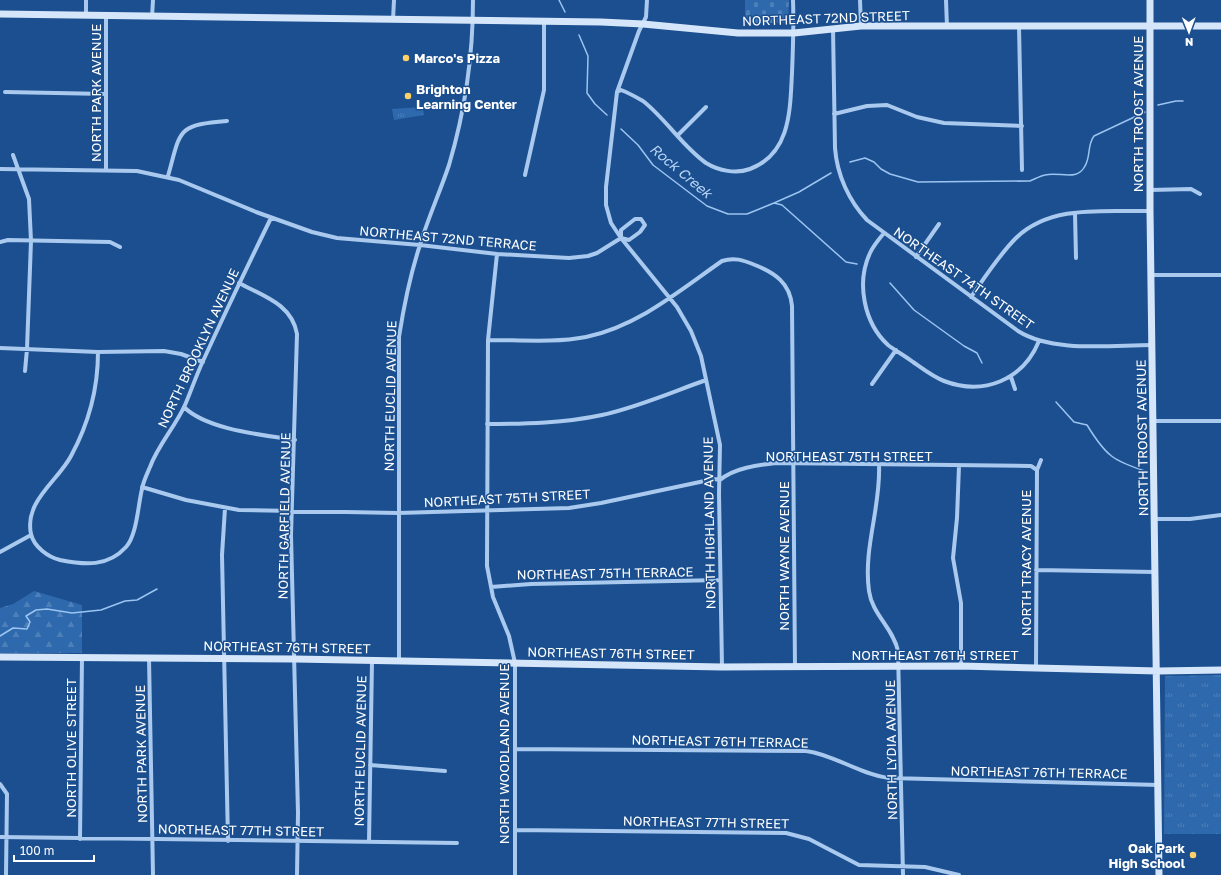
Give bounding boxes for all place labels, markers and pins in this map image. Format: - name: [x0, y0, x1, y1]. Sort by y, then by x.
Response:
- place label: Marco's Pizza: [414, 50, 500, 66]
- marker: Marco's Pizza: [401, 53, 411, 63]
- place label: Brighton Learning Center: [416, 81, 517, 112]
- marker: Brighton Learning Center: [403, 91, 413, 101]
- place label: Oak Park High School: [1108, 840, 1186, 871]
- marker: Oak Park High School: [1188, 850, 1198, 860]

